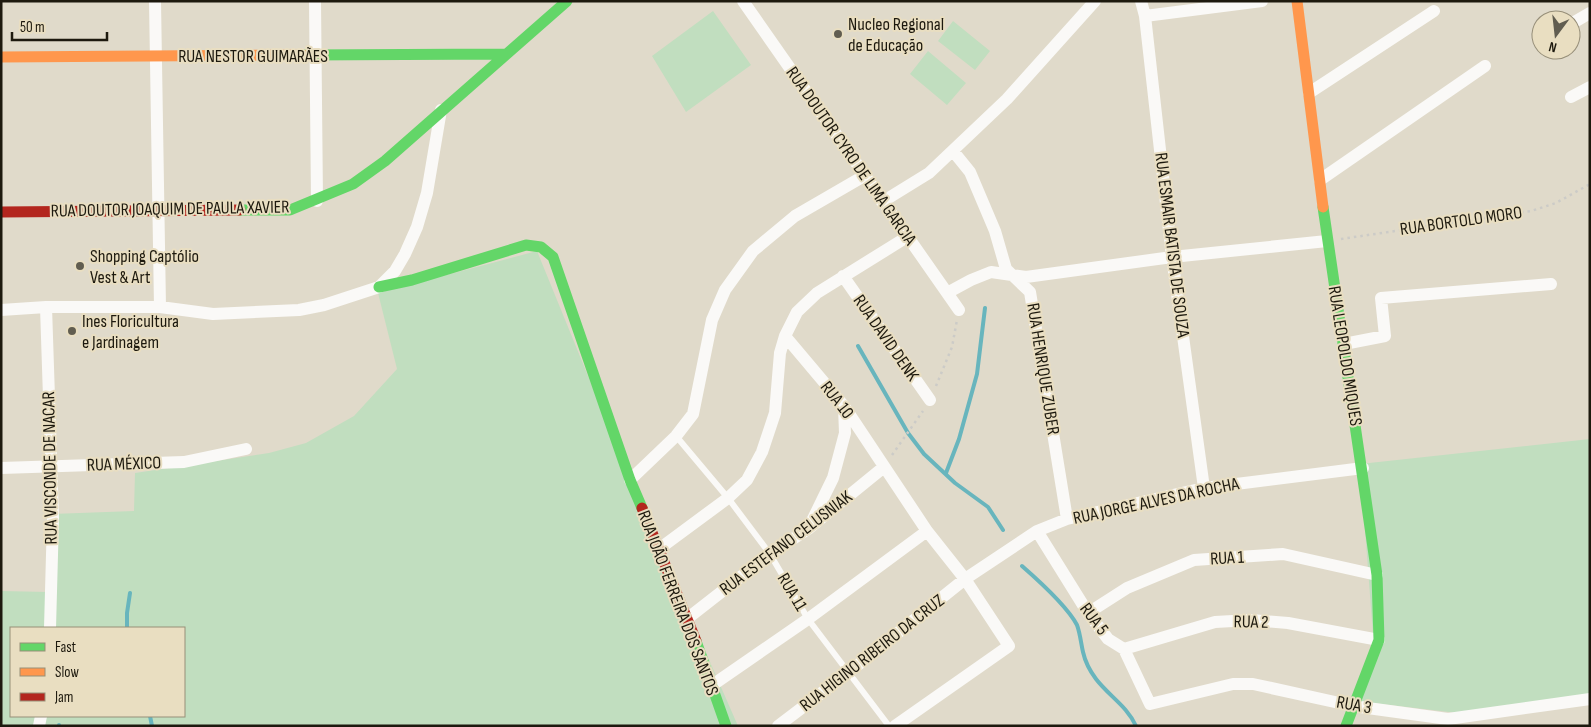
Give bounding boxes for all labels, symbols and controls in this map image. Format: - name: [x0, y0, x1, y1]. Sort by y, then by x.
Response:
- scale bar: [12, 10, 108, 42]
- north arrow: [1531, 10, 1581, 60]
- place label: Nucleo Regional de Educação: [848, 14, 944, 56]
- text: 50 m: [20, 18, 45, 37]
- marker: Nucleo Regional de Educação: [832, 28, 844, 40]
- text: N: [1547, 38, 1559, 56]
- street label: RUA NESTOR GUIMARÃES: [178, 46, 328, 67]
- street label: RUA DOUTOR CYRO DE LIMA GARCIA: [781, 63, 921, 249]
- street label: RUA ESMAIR BATISTA DE SOUZA: [1150, 151, 1194, 339]
- street label: RUA DOUTOR JOAQUIM DE PAULA XAVIER: [50, 196, 290, 222]
- street label: RUA BORTOLO MORO: [1399, 202, 1523, 240]
- place label: Shopping Captólio Vest & Art: [90, 246, 199, 288]
- marker: Shopping Captólio Vest & Art: [74, 260, 86, 272]
- street label: RUA LEOPOLDO MIQUES: [1324, 285, 1366, 428]
- street label: RUA DAVID DENK: [849, 291, 924, 386]
- street label: RUA HENRIQUE ZUBER: [1022, 301, 1064, 437]
- place label: Ines Floricultura e Jardinagem: [82, 311, 179, 353]
- marker: Ines Floricultura e Jardinagem: [66, 325, 78, 337]
- street label: RUA 10: [816, 377, 858, 423]
- street label: RUA VISCONDE DE NACAR: [38, 391, 62, 545]
- street label: RUA MÉXICO: [86, 452, 162, 476]
- street label: RUA JORGE ALVES DA ROCHA: [1071, 473, 1241, 529]
- street label: RUA ESTEFANO CELUSNIAK: [716, 486, 857, 600]
- street label: RUA JOÃO FERREIRA DOS SANTOS: [633, 508, 723, 699]
- street label: RUA 1: [1210, 547, 1245, 569]
- street label: RUA 11: [773, 569, 812, 615]
- street label: RUA HIGINO RIBEIRO DA CRUZ: [796, 590, 949, 716]
- street label: RUA 5: [1075, 599, 1113, 639]
- street label: RUA 2: [1233, 611, 1269, 633]
- legend: [10, 627, 185, 717]
- text: Fast: [55, 638, 77, 657]
- text: Slow: [55, 663, 79, 682]
- text: Jam: [54, 688, 73, 707]
- street label: RUA 3: [1335, 692, 1373, 718]

